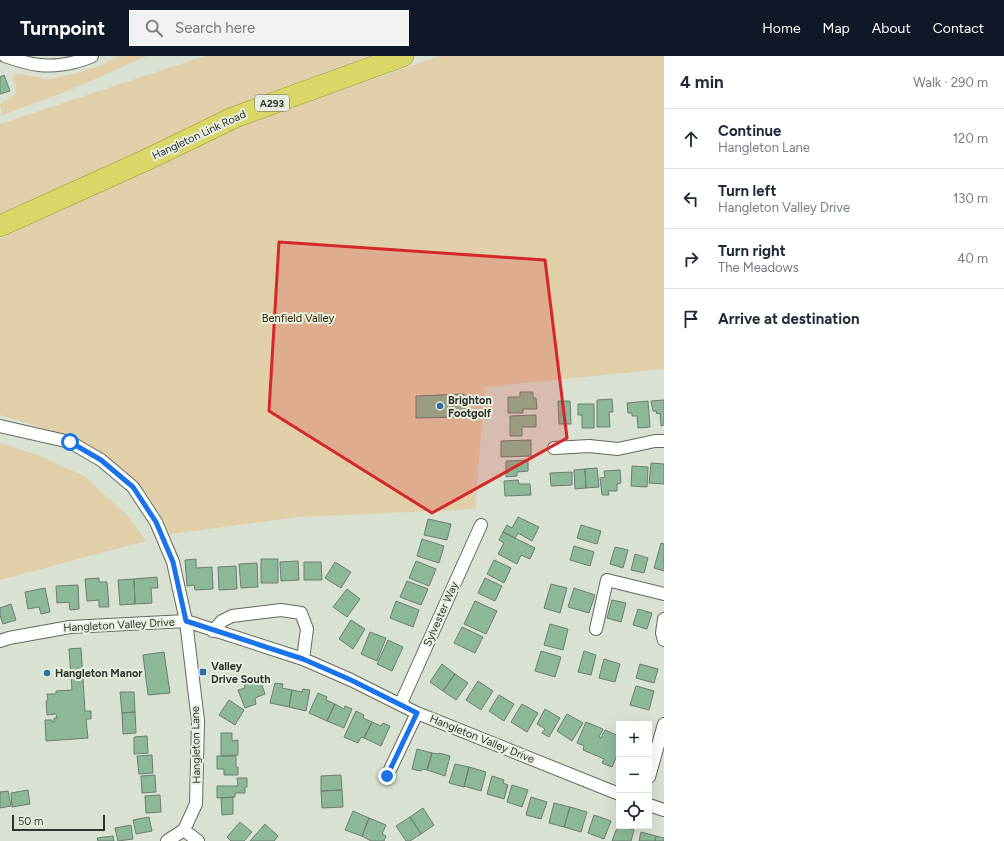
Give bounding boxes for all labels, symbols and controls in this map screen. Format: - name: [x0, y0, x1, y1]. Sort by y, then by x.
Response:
- search box: [129, 10, 409, 46]
- text: Turnpoint: [20, 17, 105, 40]
- icon: search: [143, 17, 165, 39]
- text: Search here: [175, 19, 255, 37]
- text: Home: [762, 20, 801, 37]
- text: Map: [823, 20, 850, 37]
- text: About: [872, 20, 911, 37]
- text: Contact: [933, 20, 984, 37]
- text: 4 min: [680, 72, 724, 92]
- text: Walk · 290 m: [913, 75, 988, 90]
- road number: A293: [255, 95, 289, 111]
- street label: Hangleton Link Road: [150, 108, 248, 162]
- text: Continue: [718, 122, 781, 140]
- icon: ahead: [680, 128, 702, 150]
- text: 120 m: [953, 131, 988, 146]
- text: Hangleton Lane: [718, 140, 810, 155]
- text: Turn left: [718, 182, 776, 200]
- icon: left: [680, 188, 702, 210]
- text: 130 m: [953, 191, 988, 206]
- text: Hangleton Valley Drive: [718, 200, 850, 215]
- text: Turn right: [718, 242, 786, 260]
- icon: right: [680, 248, 702, 270]
- text: 40 m: [957, 251, 988, 266]
- text: The Meadows: [718, 260, 799, 275]
- icon: arrive: [680, 308, 702, 330]
- text: Arrive at destination: [718, 310, 859, 328]
- park label: Benfield Valley: [262, 312, 334, 325]
- place label: Brighton Footgolf: [448, 394, 492, 420]
- marker: Brighton Footgolf: [435, 401, 445, 411]
- route start: [61, 433, 79, 451]
- street label: Sylvester Way: [421, 579, 461, 648]
- street label: Hangleton Valley Drive: [63, 616, 175, 634]
- place label: Valley Drive South: [211, 660, 270, 686]
- place label: Hangleton Manor: [55, 667, 143, 680]
- marker: Valley Drive South: [198, 667, 208, 677]
- marker: Hangleton Manor: [42, 668, 52, 678]
- street label: Hangleton Lane: [189, 706, 203, 784]
- street label: Hangleton Valley Drive: [428, 712, 536, 766]
- map controls: [616, 721, 652, 829]
- button: +: [616, 721, 652, 757]
- button: −: [616, 757, 652, 793]
- route end: [378, 767, 396, 785]
- button: locate: [616, 793, 652, 829]
- scale bar: [12, 813, 105, 832]
- text: 50 m: [18, 815, 43, 828]

